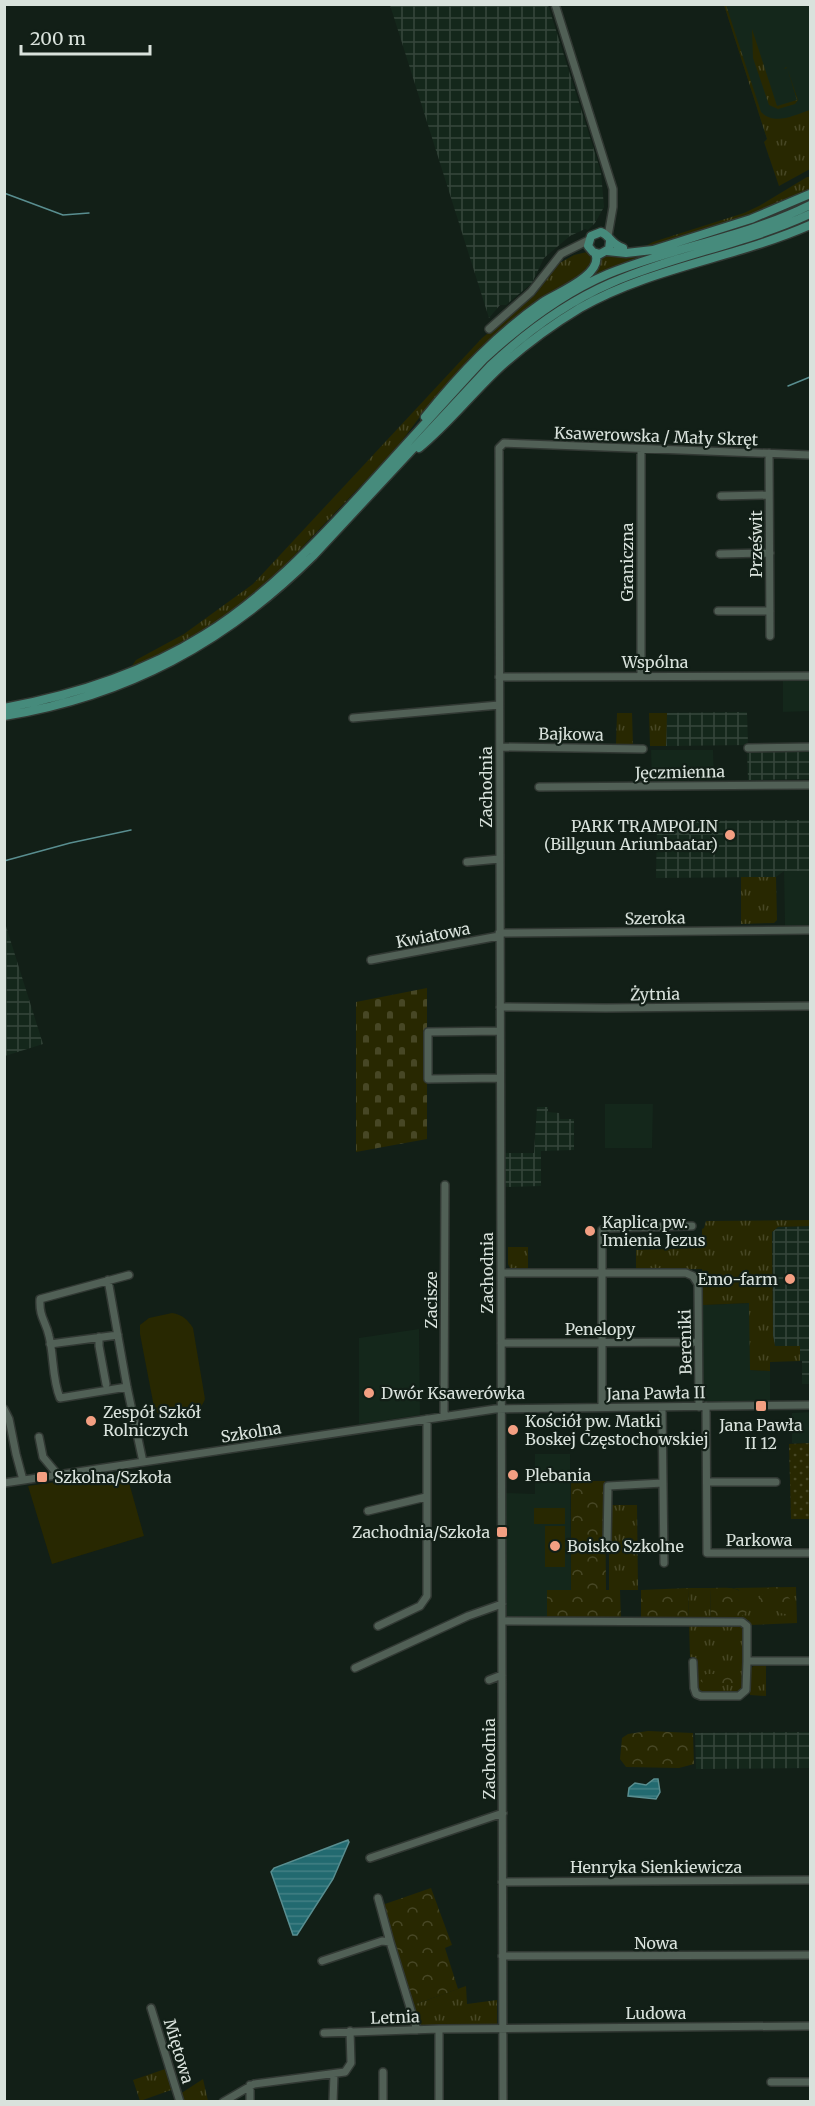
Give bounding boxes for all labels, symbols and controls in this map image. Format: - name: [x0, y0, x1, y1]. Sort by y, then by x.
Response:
- scale bar: [21, 18, 150, 56]
- text: 200 m: [30, 27, 86, 50]
- street label: Ksawerowska / Mały Skręt: [554, 422, 759, 450]
- street label: Prześwit: [746, 510, 766, 578]
- street label: Graniczna: [617, 522, 637, 601]
- street label: Wspólna: [621, 652, 689, 672]
- street label: Bajkowa: [538, 723, 604, 745]
- street label: Zachodnia: [476, 746, 496, 828]
- street label: Jęczmienna: [634, 761, 726, 783]
- place label: PARK TRAMPOLIN (Billguun Ariunbaatar): [544, 816, 719, 854]
- marker: PARK TRAMPOLIN (Billguun Ariunbaatar): [723, 828, 737, 842]
- street label: Szeroka: [624, 907, 686, 929]
- street label: Kwiatowa: [394, 918, 472, 952]
- street label: Żytnia: [630, 984, 681, 1004]
- place label: Kaplica pw. Imienia Jezus: [602, 1212, 706, 1250]
- marker: Kaplica pw. Imienia Jezus: [583, 1224, 597, 1238]
- street label: Zachodnia: [477, 1232, 497, 1314]
- place label: Emo-farm: [697, 1269, 778, 1289]
- street label: Zacisze: [421, 1271, 441, 1329]
- marker: Emo-farm: [783, 1272, 797, 1286]
- street label: Bereniki: [674, 1309, 696, 1375]
- street label: Penelopy: [565, 1319, 636, 1339]
- street label: Jana Pawła II: [605, 1382, 706, 1404]
- place label: Dwór Ksawerówka: [381, 1383, 526, 1403]
- marker: Dwór Ksawerówka: [362, 1386, 376, 1400]
- marker: Jana Pawła II 12: [754, 1399, 768, 1413]
- place label: Zespół Szkół Rolniczych: [103, 1402, 202, 1440]
- place label: Kościół pw. Matki Boskej Częstochowskiej: [525, 1411, 709, 1449]
- marker: Zespół Szkół Rolniczych: [84, 1414, 98, 1428]
- place label: Jana Pawła II 12: [718, 1415, 803, 1453]
- street label: Szkolna: [219, 1417, 283, 1447]
- marker: Kościół pw. Matki Boskej Częstochowskiej: [506, 1423, 520, 1437]
- place label: Plebania: [525, 1465, 591, 1485]
- place label: Szkolna/Szkoła: [54, 1467, 172, 1487]
- marker: Plebania: [506, 1468, 520, 1482]
- marker: Szkolna/Szkoła: [35, 1470, 49, 1484]
- place label: Zachodnia/Szkoła: [352, 1522, 490, 1542]
- marker: Zachodnia/Szkoła: [495, 1525, 509, 1539]
- street label: Parkowa: [726, 1530, 793, 1550]
- place label: Boisko Szkolne: [567, 1536, 684, 1556]
- marker: Boisko Szkolne: [548, 1539, 562, 1553]
- street label: Zachodnia: [479, 1718, 499, 1800]
- street label: Henryka Sienkiewicza: [570, 1857, 743, 1877]
- street label: Nowa: [634, 1933, 678, 1953]
- street label: Ludowa: [626, 2003, 687, 2023]
- street label: Letnia: [370, 2006, 420, 2028]
- street label: Miętowa: [160, 2016, 198, 2086]

